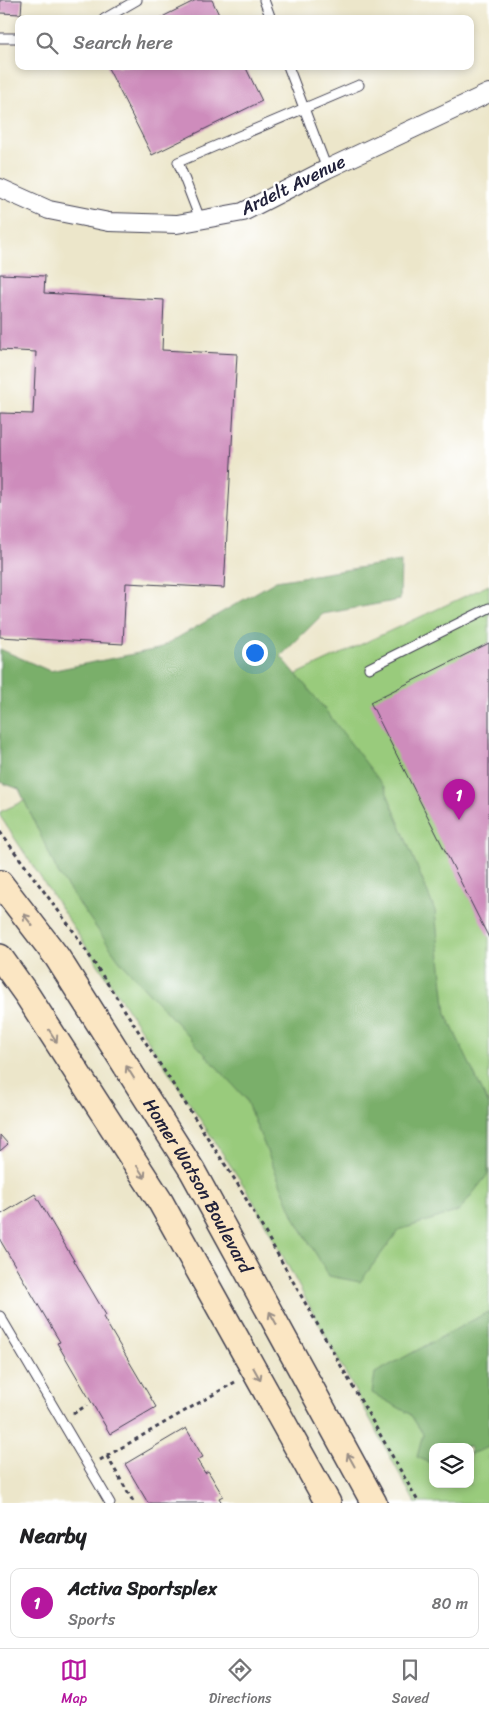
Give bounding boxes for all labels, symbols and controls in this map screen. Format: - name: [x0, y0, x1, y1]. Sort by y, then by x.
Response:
- search box: [15, 15, 474, 70]
- text: Search here: [73, 26, 173, 59]
- icon: search: [33, 29, 61, 57]
- street label: Ardelt Avenue: [234, 146, 351, 225]
- your location: [242, 640, 268, 666]
- pin: 1: [443, 779, 475, 820]
- one-way arrow: [23, 914, 34, 927]
- one-way arrow: [49, 1028, 59, 1042]
- one-way arrow: [124, 1065, 134, 1079]
- street label: Homer Watson Boulevard: [134, 1092, 262, 1280]
- one-way arrow: [137, 1165, 147, 1179]
- one-way arrow: [268, 1310, 278, 1325]
- one-way arrow: [252, 1367, 262, 1381]
- map controls: [429, 1443, 474, 1488]
- button: layers: [429, 1443, 474, 1488]
- one-way arrow: [346, 1453, 356, 1468]
- text: Nearby: [20, 1517, 86, 1555]
- text: Activa Sportsplex: [68, 1572, 217, 1605]
- text: 1: [34, 1589, 40, 1618]
- text: 80 m: [432, 1589, 468, 1618]
- text: Sports: [68, 1605, 115, 1634]
- tab: Map: [60, 1656, 88, 1711]
- tab: Directions: [209, 1656, 271, 1711]
- tab: Saved: [392, 1656, 429, 1711]

